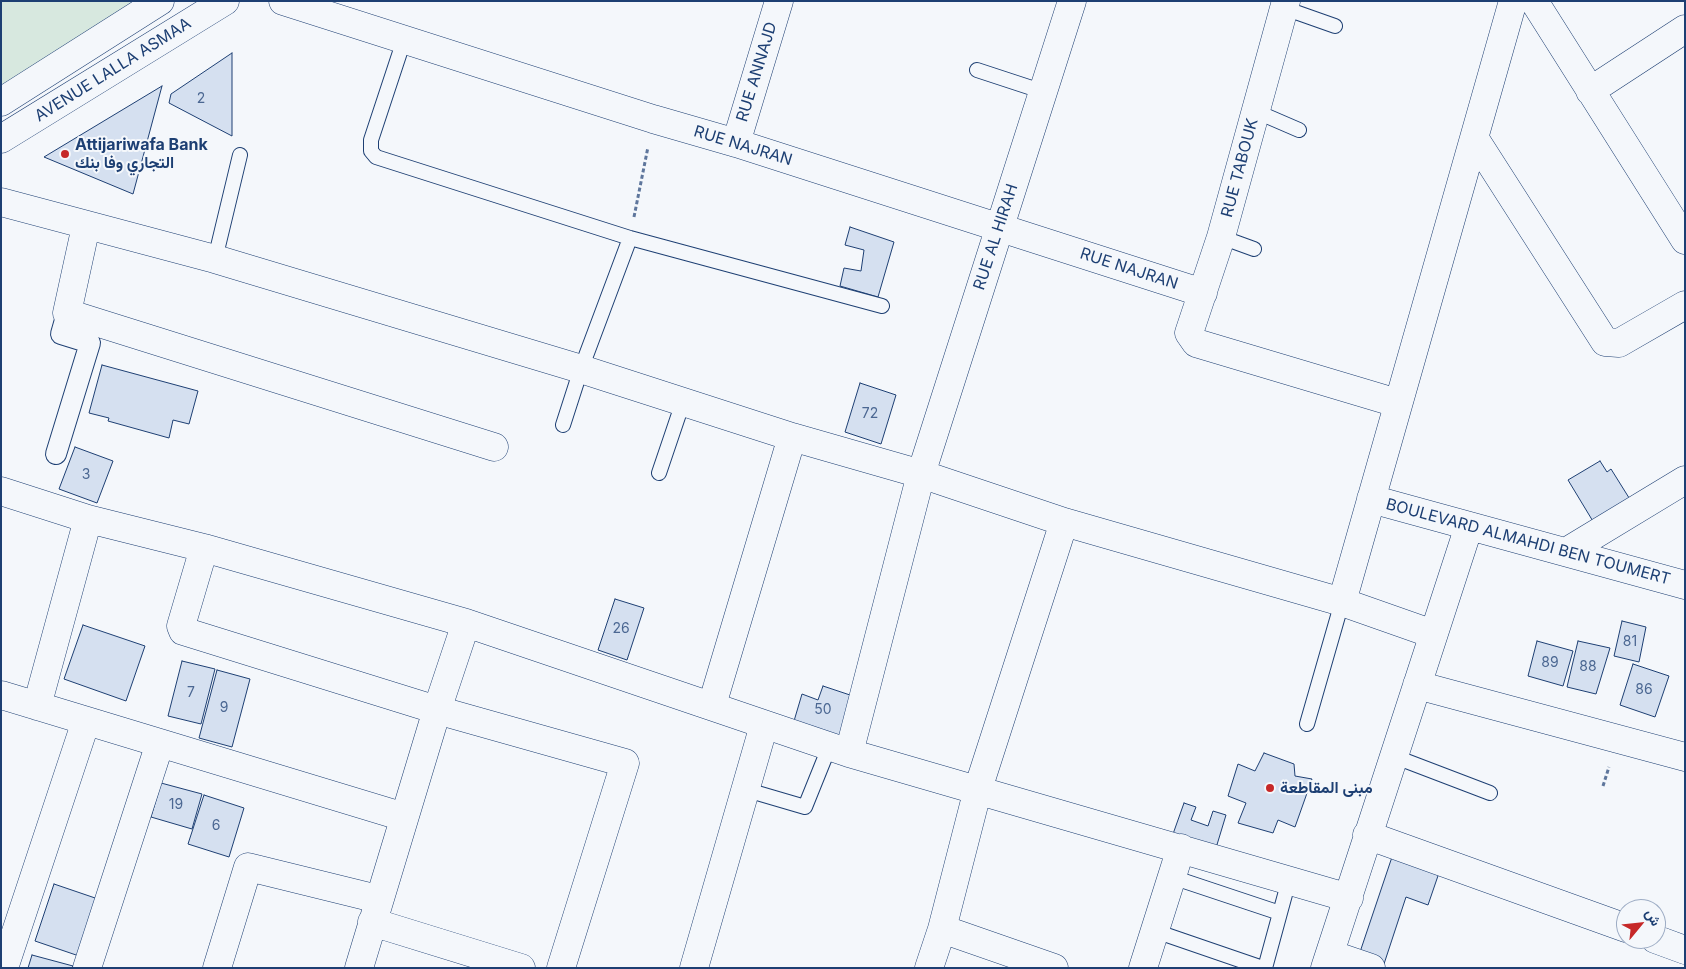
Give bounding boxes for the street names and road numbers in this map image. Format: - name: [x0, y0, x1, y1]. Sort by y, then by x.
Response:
- street label: AVENUE LALLA ASMAA: [31, 14, 195, 126]
- street label: RUE ANNAJD: [733, 20, 781, 124]
- street label: RUE TABOUK: [1218, 116, 1262, 220]
- street label: RUE NAJRAN: [691, 122, 795, 170]
- street label: RUE AL HIRAH: [970, 182, 1022, 292]
- street label: RUE NAJRAN: [1078, 244, 1180, 294]
- street label: BOULEVARD ALMAHDI BEN TOUMERT: [1384, 495, 1672, 589]

